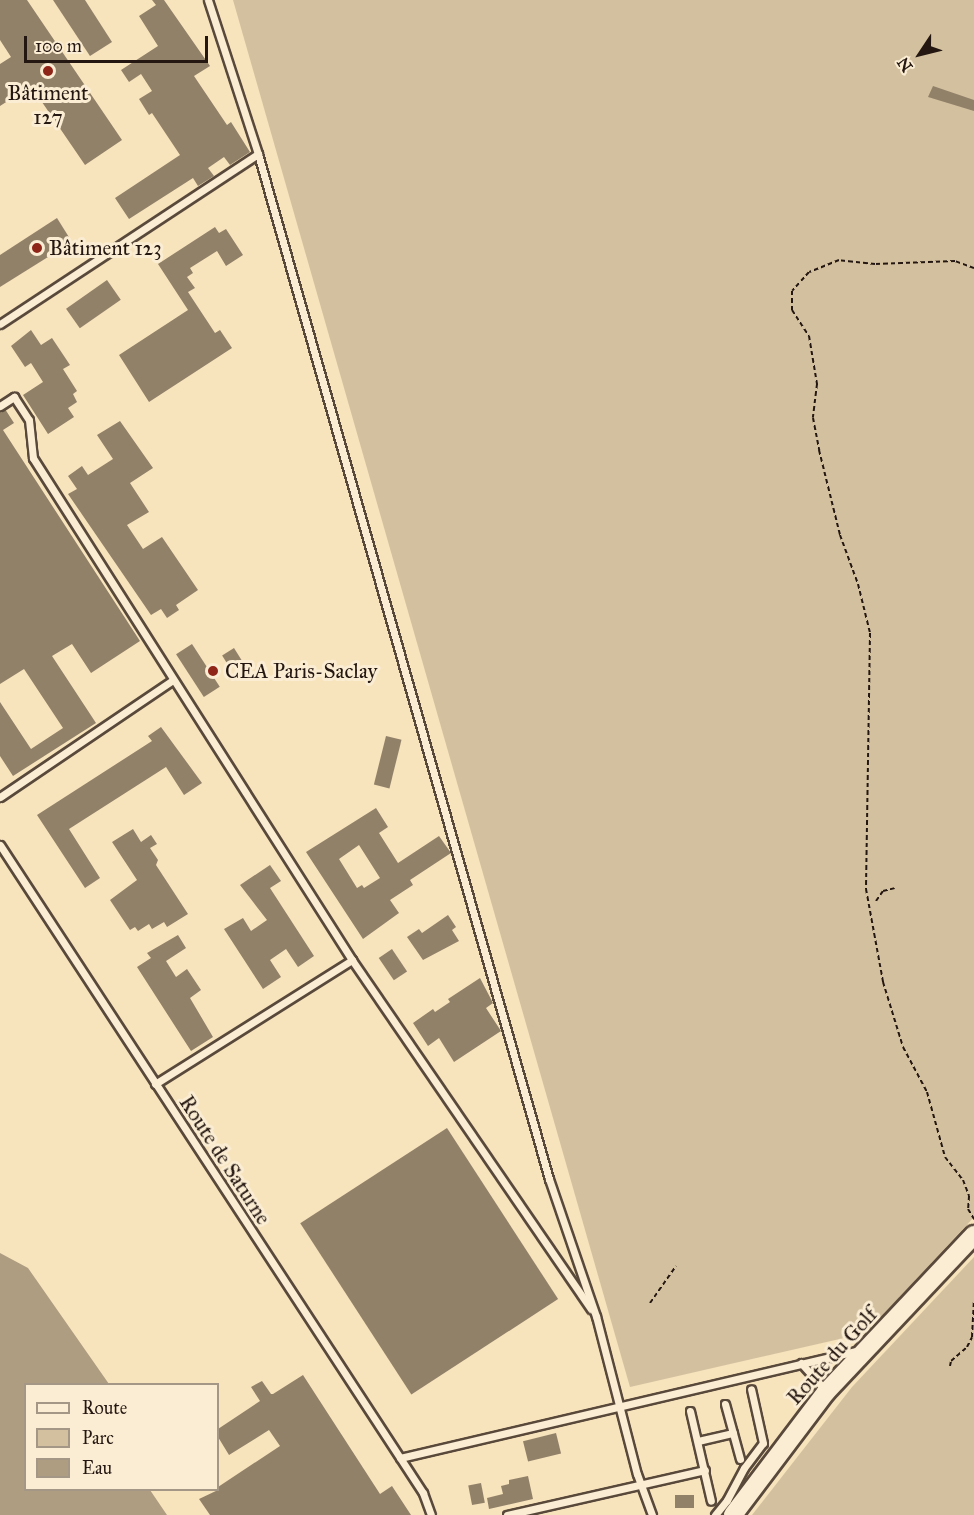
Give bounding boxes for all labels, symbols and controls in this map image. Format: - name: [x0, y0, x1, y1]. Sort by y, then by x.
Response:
- scale bar: [27, 24, 212, 62]
- north arrow: [890, 24, 950, 84]
- text: 100 m: [35, 35, 82, 57]
- text: N: [893, 54, 917, 76]
- marker: Bâtiment 127: [41, 64, 55, 78]
- place label: Bâtiment 127: [8, 80, 88, 130]
- place label: Bâtiment 123: [49, 235, 162, 261]
- marker: Bâtiment 123: [30, 241, 44, 255]
- place label: CEA Paris-Saclay: [225, 658, 377, 684]
- marker: CEA Paris-Saclay: [206, 664, 220, 678]
- street label: Route de Saturne: [174, 1091, 276, 1229]
- street label: Route du Golf: [782, 1302, 882, 1410]
- legend: [24, 1383, 219, 1491]
- text: Route: [82, 1397, 127, 1419]
- text: Parc: [82, 1427, 114, 1449]
- text: Eau: [82, 1457, 112, 1479]

